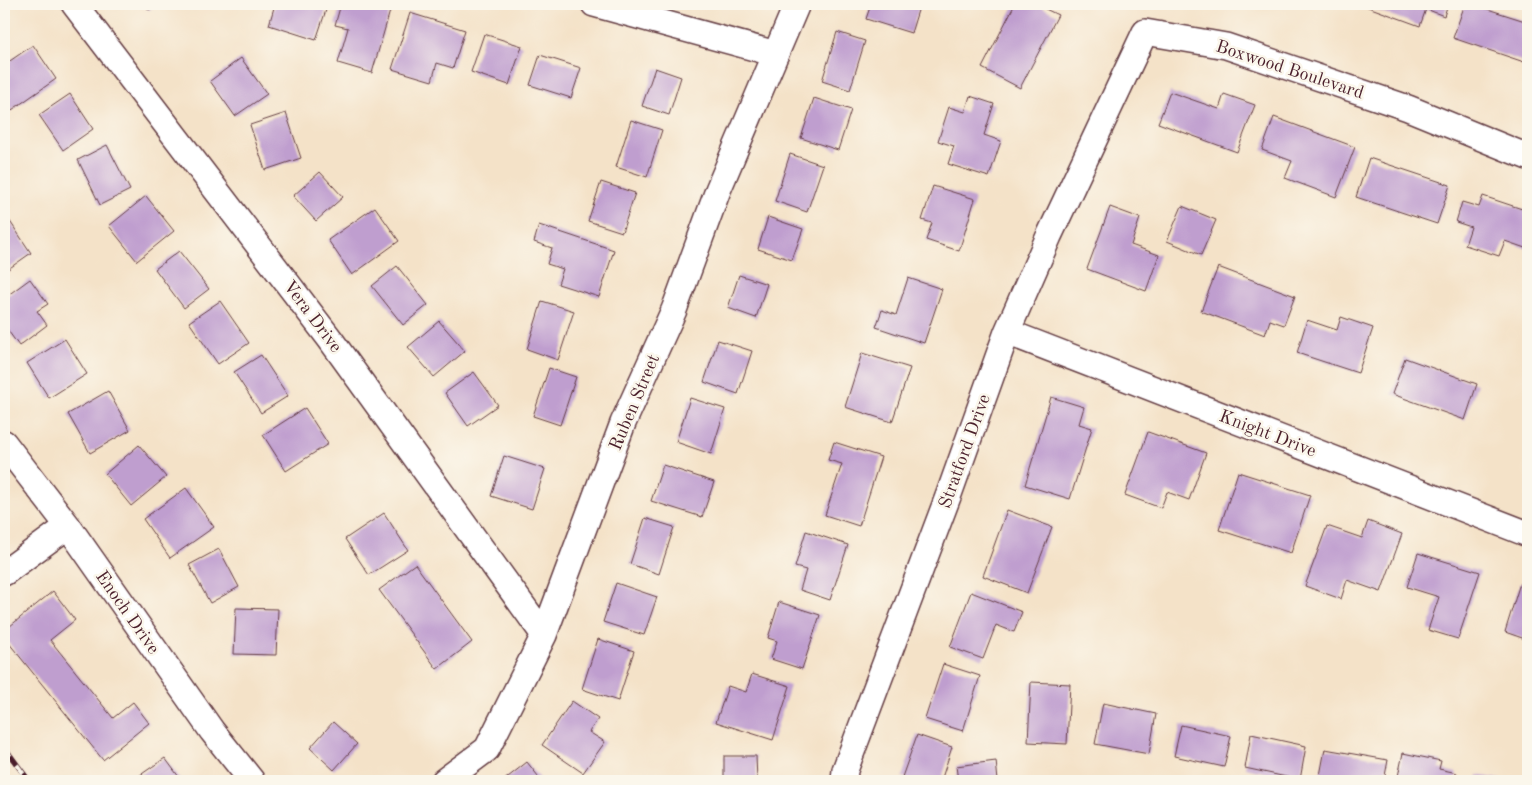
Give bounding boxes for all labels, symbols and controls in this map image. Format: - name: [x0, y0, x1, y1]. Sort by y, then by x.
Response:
- street label: Boxwood Boulevard: [1213, 38, 1366, 102]
- street label: Vera Drive: [279, 277, 345, 356]
- street label: Ruben Street: [607, 352, 663, 453]
- street label: Stratford Drive: [936, 392, 994, 511]
- street label: Knight Drive: [1217, 407, 1319, 461]
- street label: Enoch Drive: [92, 568, 162, 657]

